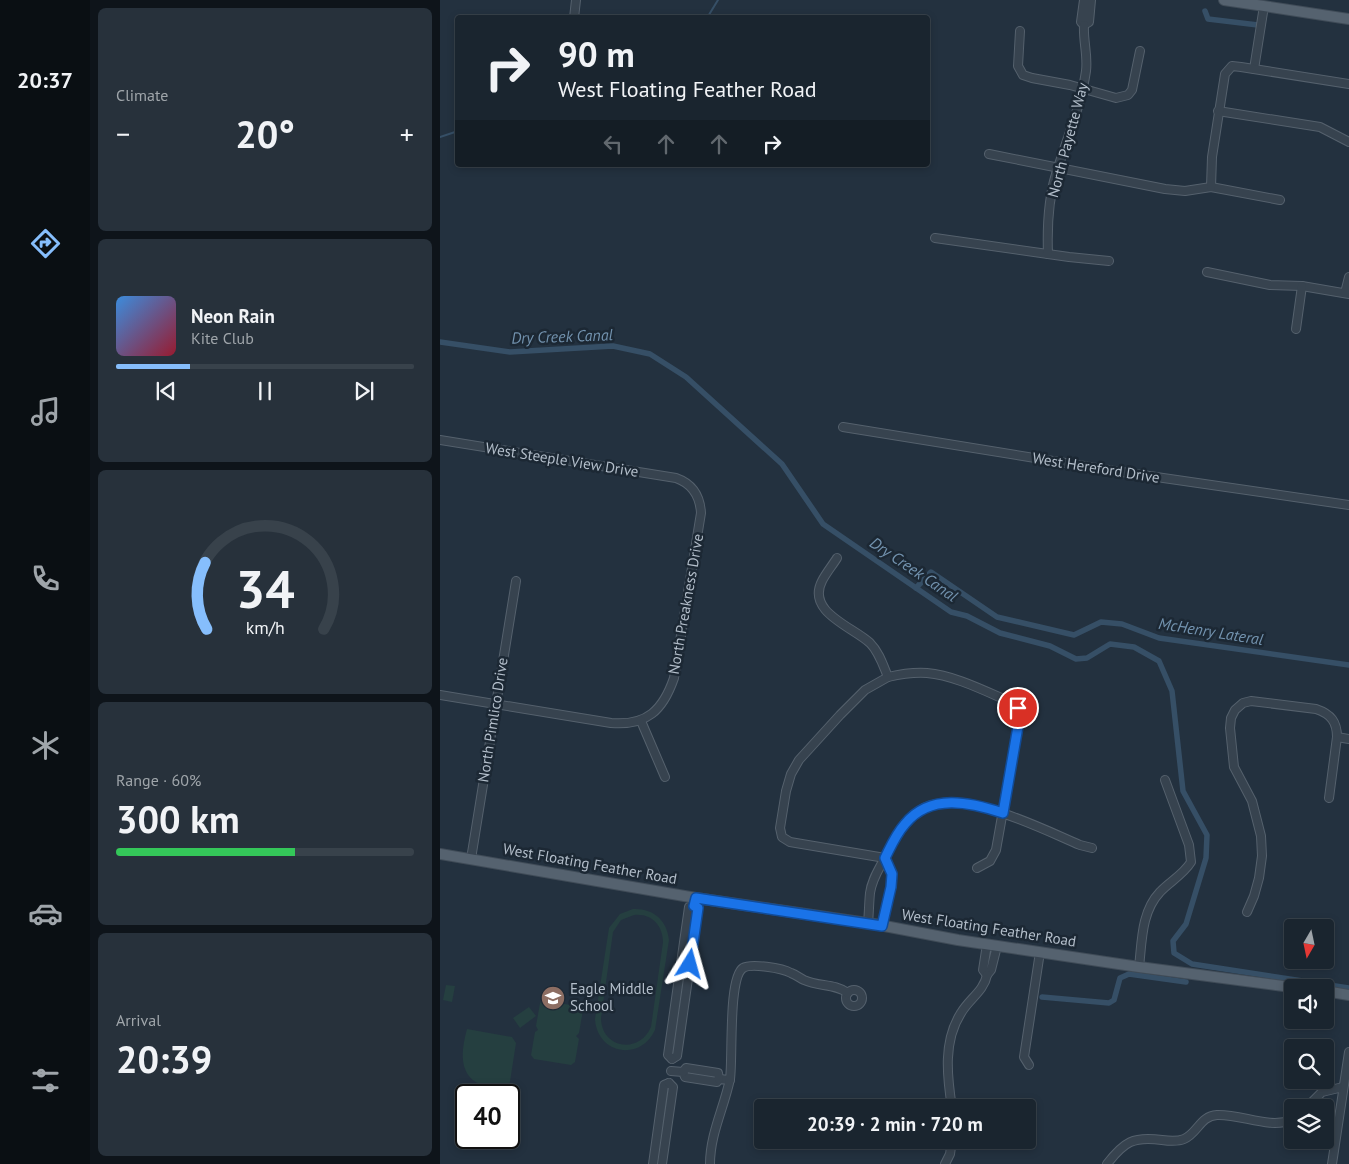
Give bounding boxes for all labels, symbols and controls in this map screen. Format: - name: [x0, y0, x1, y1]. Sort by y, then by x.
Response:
- text: 90 m: [558, 31, 635, 77]
- icon: right: [475, 35, 540, 100]
- text: 20:37: [17, 66, 73, 94]
- text: West Floating Feather Road: [558, 75, 817, 103]
- street label: North Payette Way: [1043, 80, 1092, 199]
- text: Climate: [116, 85, 168, 105]
- text: 20°: [235, 109, 295, 158]
- text: −: [116, 115, 130, 152]
- text: +: [400, 115, 414, 152]
- icon: left: [599, 130, 627, 158]
- icon: ahead: [652, 130, 680, 158]
- icon: ahead: [705, 130, 733, 158]
- icon: right: [758, 130, 786, 158]
- icon: directions: [28, 226, 63, 261]
- text: Neon Rain: [191, 304, 275, 328]
- water label: Dry Creek Canal: [511, 324, 614, 348]
- text: Kite Club: [191, 328, 254, 348]
- icon: previous: [152, 377, 180, 405]
- icon: pause: [251, 377, 279, 405]
- icon: next: [350, 377, 378, 405]
- icon: music: [28, 394, 63, 429]
- street label: West Steeple View Drive: [484, 438, 640, 481]
- street label: West Hereford Drive: [1031, 448, 1161, 487]
- street label: North Preakness Drive: [664, 532, 707, 676]
- water label: Dry Creek Canal: [866, 532, 962, 606]
- text: 34: [236, 555, 294, 622]
- icon: phone: [28, 561, 63, 596]
- water label: McHenry Lateral: [1157, 613, 1265, 649]
- text: km/h: [245, 616, 285, 639]
- street label: North Pimlico Drive: [473, 656, 512, 784]
- pin: [997, 687, 1039, 729]
- icon: arrive: [1004, 694, 1032, 722]
- icon: climate: [28, 728, 63, 763]
- text: Range · 60%: [116, 770, 201, 790]
- text: 300 km: [116, 794, 240, 843]
- street label: West Floating Feather Road: [502, 839, 679, 888]
- icon: car: [28, 896, 63, 931]
- street label: West Floating Feather Road: [900, 904, 1078, 951]
- north arrow: [1284, 919, 1334, 969]
- map controls: [1284, 919, 1334, 1149]
- position arrow: [663, 937, 715, 989]
- place label: Eagle Middle School: [570, 979, 654, 1015]
- button: sound: [1284, 979, 1334, 1029]
- school or university icon: Eagle Middle School: [540, 985, 566, 1011]
- text: Arrival: [116, 1010, 161, 1030]
- text: 20:39: [116, 1034, 212, 1083]
- button: search: [1284, 1039, 1334, 1089]
- icon: filters: [28, 1063, 63, 1098]
- speed limit sign: 40: [455, 1084, 520, 1149]
- button: layers: [1284, 1099, 1334, 1149]
- text: 20:39 · 2 min · 720 m: [807, 1112, 983, 1136]

